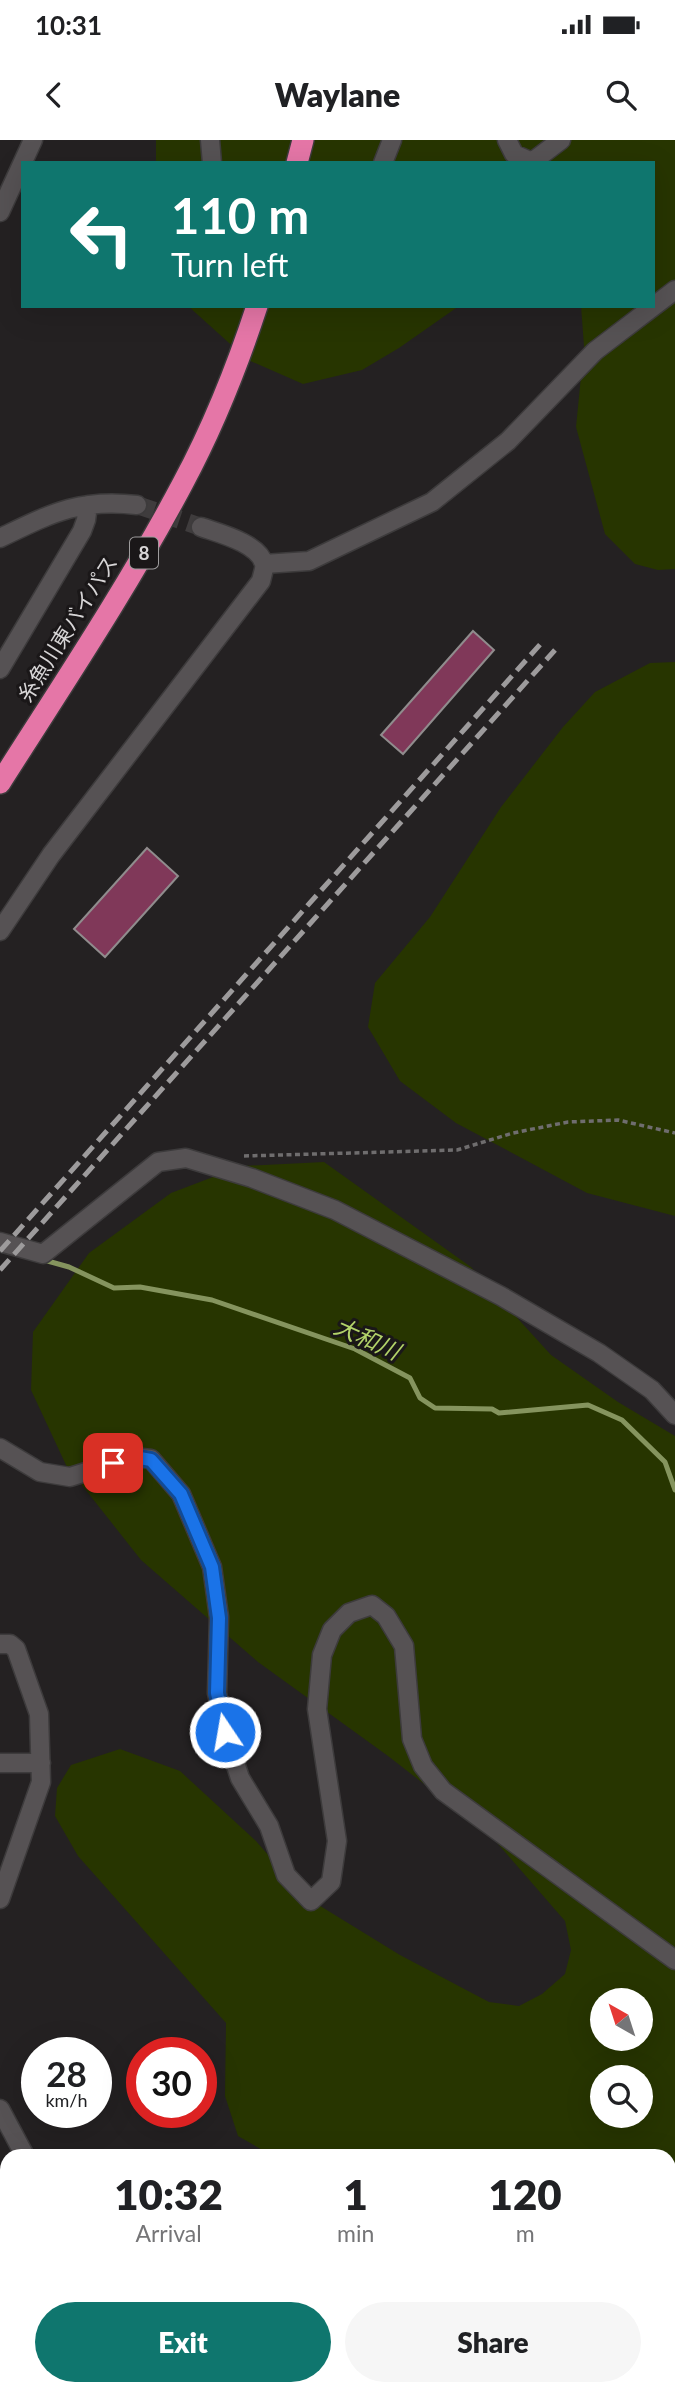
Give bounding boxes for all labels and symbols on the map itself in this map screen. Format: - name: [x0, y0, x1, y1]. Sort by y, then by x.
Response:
- road number: 8: [130, 538, 158, 568]
- street label: 糸魚川東バイパス: [12, 551, 122, 706]
- water label: 大和川: [330, 1311, 407, 1366]
- pin: [83, 1433, 143, 1493]
- position arrow: [188, 1695, 262, 1769]
- north arrow: [590, 1988, 653, 2051]
- speed limit sign: 30: [126, 2037, 217, 2128]

